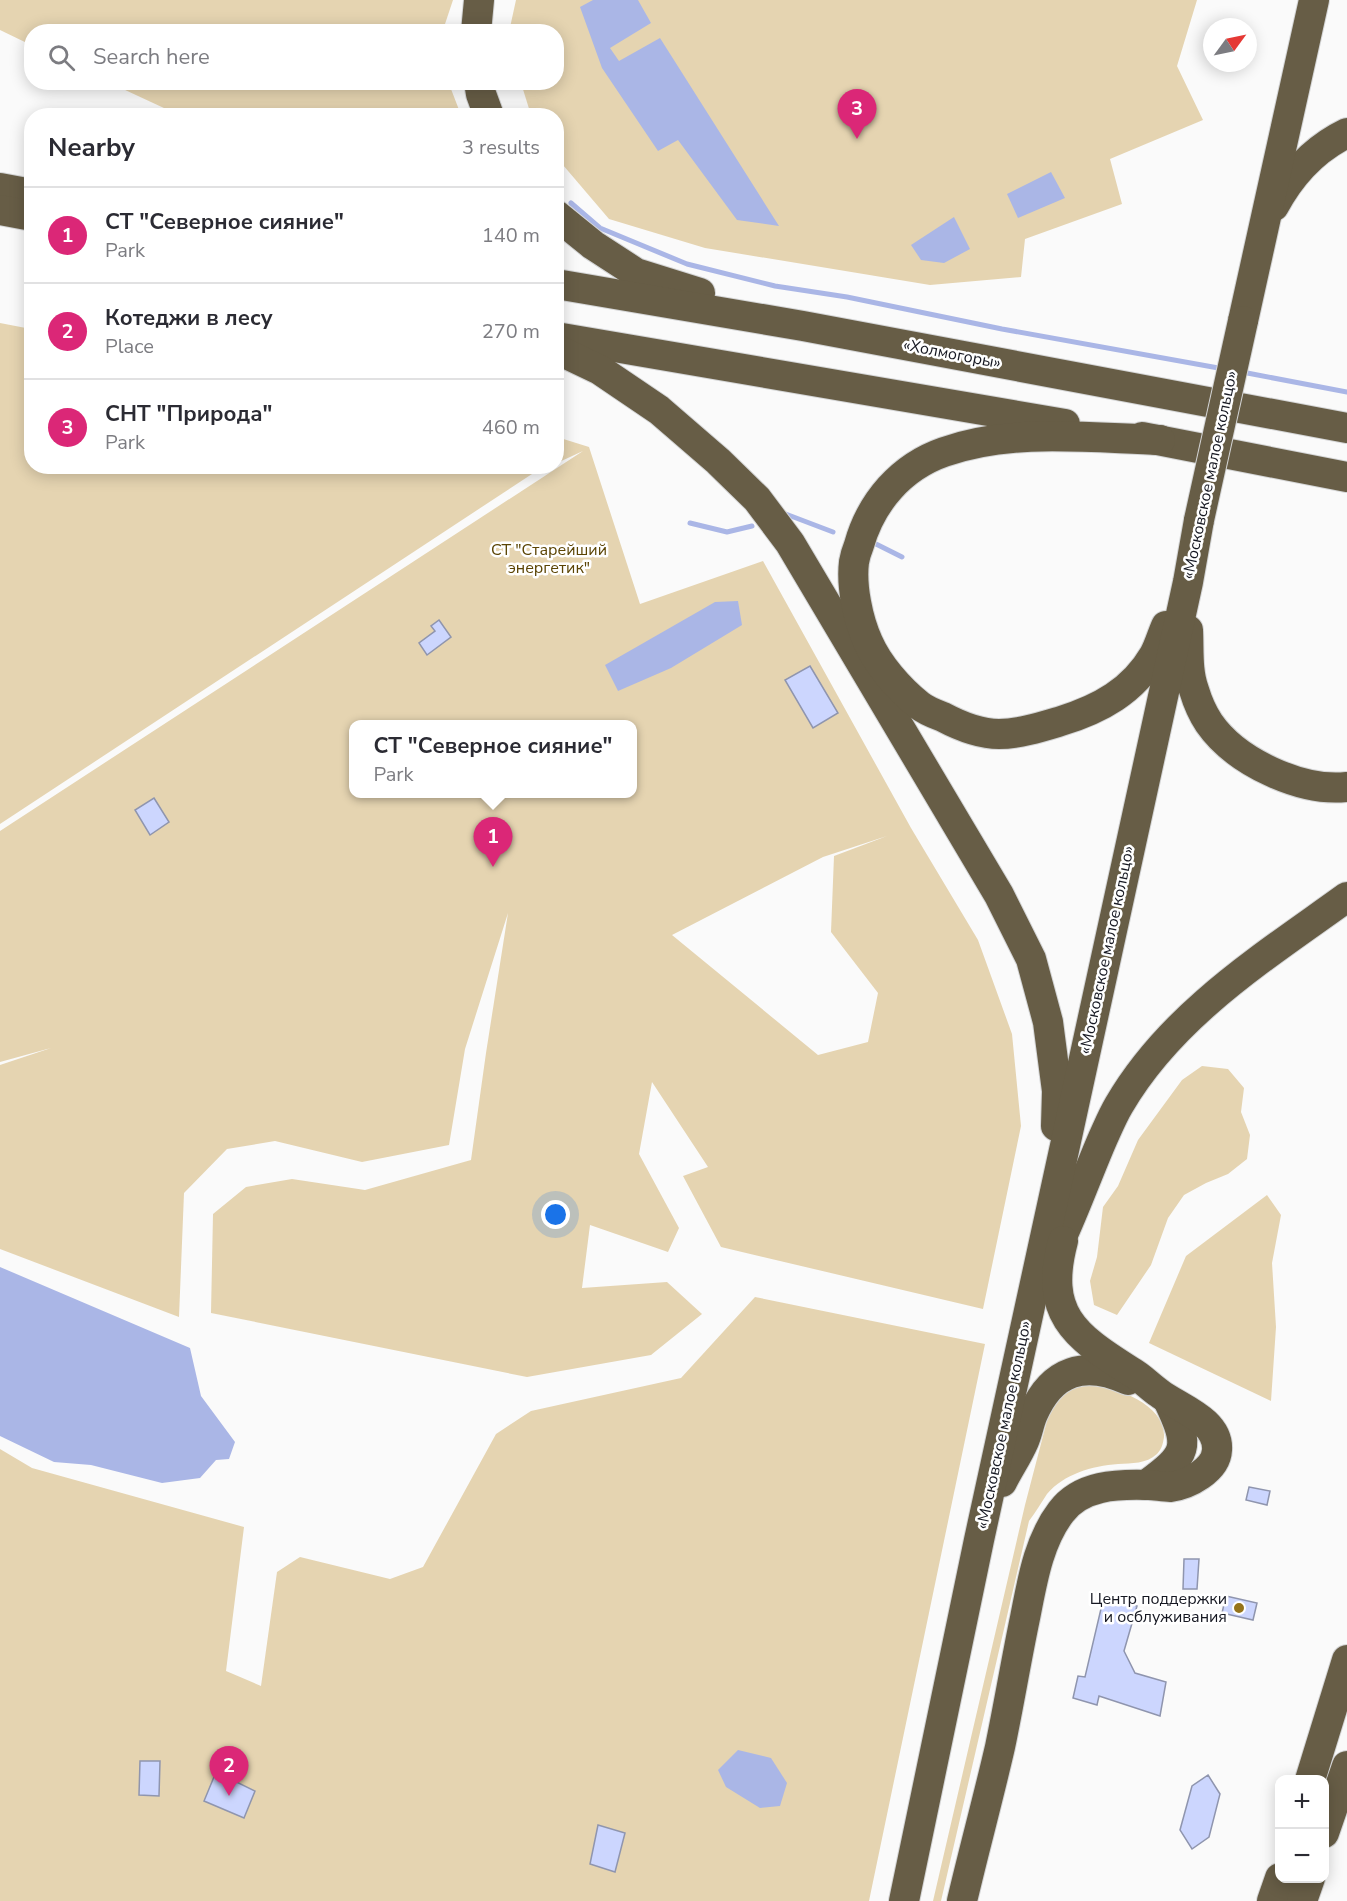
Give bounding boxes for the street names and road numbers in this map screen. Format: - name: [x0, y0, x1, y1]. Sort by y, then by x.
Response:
- street label: «Холмогоры»: [901, 334, 1003, 374]
- street label: «Московское малое кольцо»: [1177, 369, 1243, 581]
- street label: «Московское малое кольцо»: [1074, 844, 1140, 1056]
- street label: «Московское малое кольцо»: [971, 1319, 1037, 1531]

